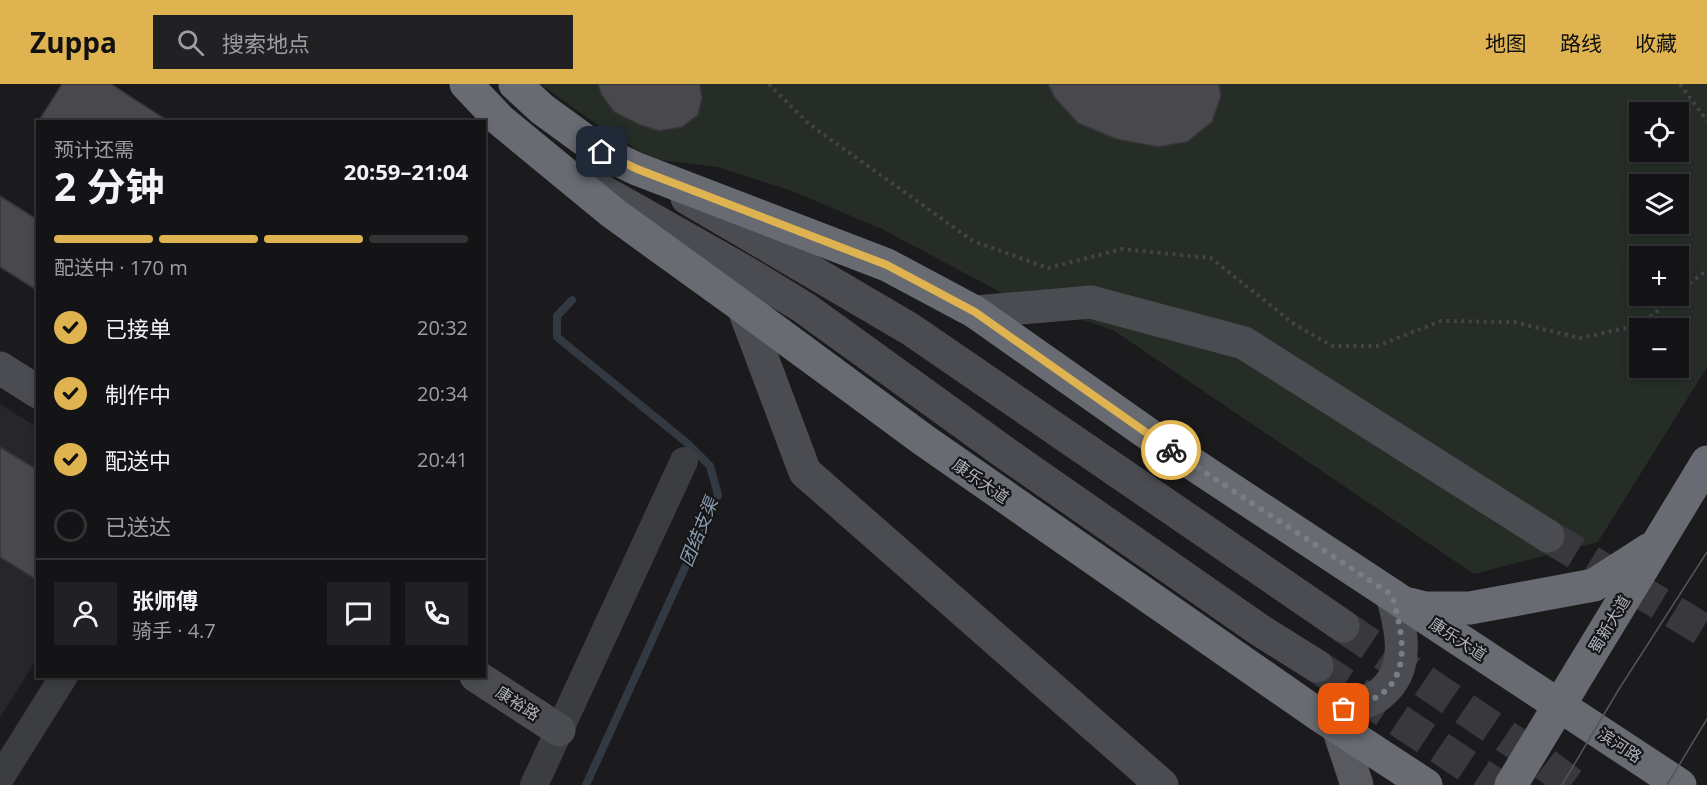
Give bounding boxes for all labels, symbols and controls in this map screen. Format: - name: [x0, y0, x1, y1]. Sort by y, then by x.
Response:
- search box: [153, 15, 573, 69]
- text: Zuppa: [30, 23, 117, 61]
- icon: search: [174, 26, 207, 59]
- text: 搜索地点: [222, 28, 310, 58]
- text: 地图: [1485, 29, 1527, 57]
- text: 路线: [1560, 29, 1602, 57]
- text: 收藏: [1635, 29, 1677, 57]
- map controls: [1629, 102, 1689, 378]
- button: locate: [1629, 102, 1689, 162]
- pin: [576, 126, 627, 177]
- icon: home: [585, 135, 618, 168]
- text: 预计还需: [54, 136, 134, 163]
- text: 20:59–21:04: [344, 156, 468, 186]
- text: 2 分钟: [54, 159, 164, 212]
- button: layers: [1629, 174, 1689, 234]
- button: +: [1629, 246, 1689, 306]
- text: 配送中 · 170 m: [54, 254, 188, 281]
- icon: check: [54, 311, 87, 344]
- text: 已接单: [105, 313, 171, 343]
- text: 20:32: [417, 314, 468, 341]
- button: −: [1629, 318, 1689, 378]
- icon: check: [54, 377, 87, 410]
- text: 制作中: [105, 379, 171, 409]
- text: 20:34: [417, 380, 468, 407]
- courier: [1141, 420, 1201, 480]
- icon: bike: [1155, 434, 1188, 467]
- icon: check: [54, 443, 87, 476]
- text: 配送中: [105, 445, 171, 475]
- text: 20:41: [417, 446, 468, 473]
- street label: 康乐大道: [948, 454, 1014, 508]
- water label: 团结支渠: [673, 491, 724, 569]
- text: 已送达: [105, 511, 171, 541]
- button: person: [54, 582, 117, 645]
- button: chat: [327, 582, 390, 645]
- button: phone: [405, 582, 468, 645]
- text: 张师傅: [132, 585, 198, 615]
- street label: 蜀新大道: [1583, 591, 1635, 657]
- street label: 康乐大道: [1425, 612, 1491, 666]
- text: 骑手 · 4.7: [132, 617, 216, 644]
- street label: 康裕路: [492, 681, 544, 725]
- pin: [1318, 683, 1369, 734]
- icon: bag: [1327, 692, 1360, 725]
- street label: 滨河路: [1594, 723, 1646, 767]

